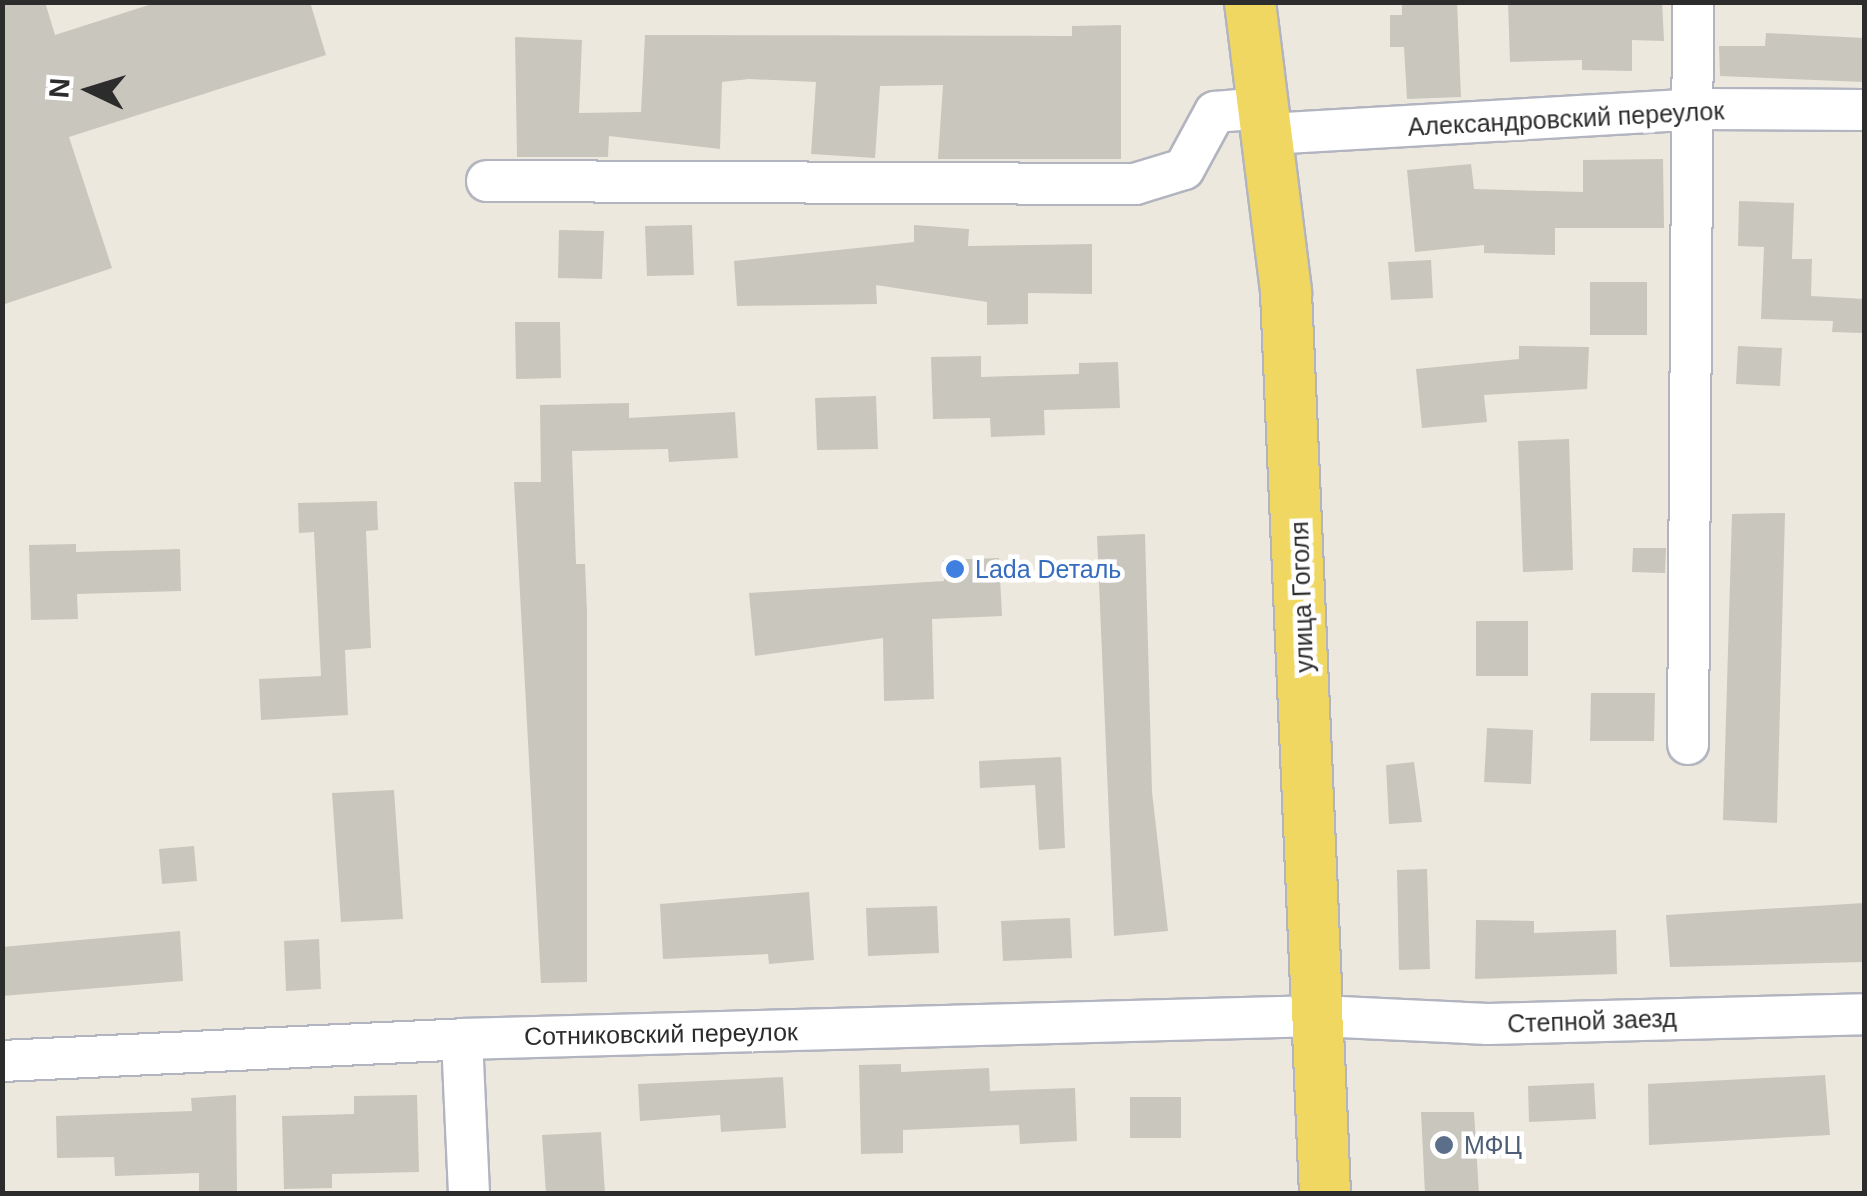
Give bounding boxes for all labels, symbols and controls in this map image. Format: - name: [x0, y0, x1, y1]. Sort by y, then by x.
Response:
- north arrow: [40, 40, 140, 140]
- text: N: [43, 77, 76, 99]
- street label: Александровский переулок: [1407, 96, 1725, 142]
- street label: улица Гоголя: [1284, 521, 1320, 673]
- place label: Lada Dеталь: [975, 554, 1121, 584]
- marker: Lada Dеталь: [944, 558, 966, 580]
- street label: Степной заезд: [1507, 1003, 1677, 1039]
- street label: Сотниковский переулок: [524, 1017, 798, 1051]
- place label: МФЦ: [1464, 1130, 1522, 1160]
- marker: МФЦ: [1433, 1134, 1455, 1156]

